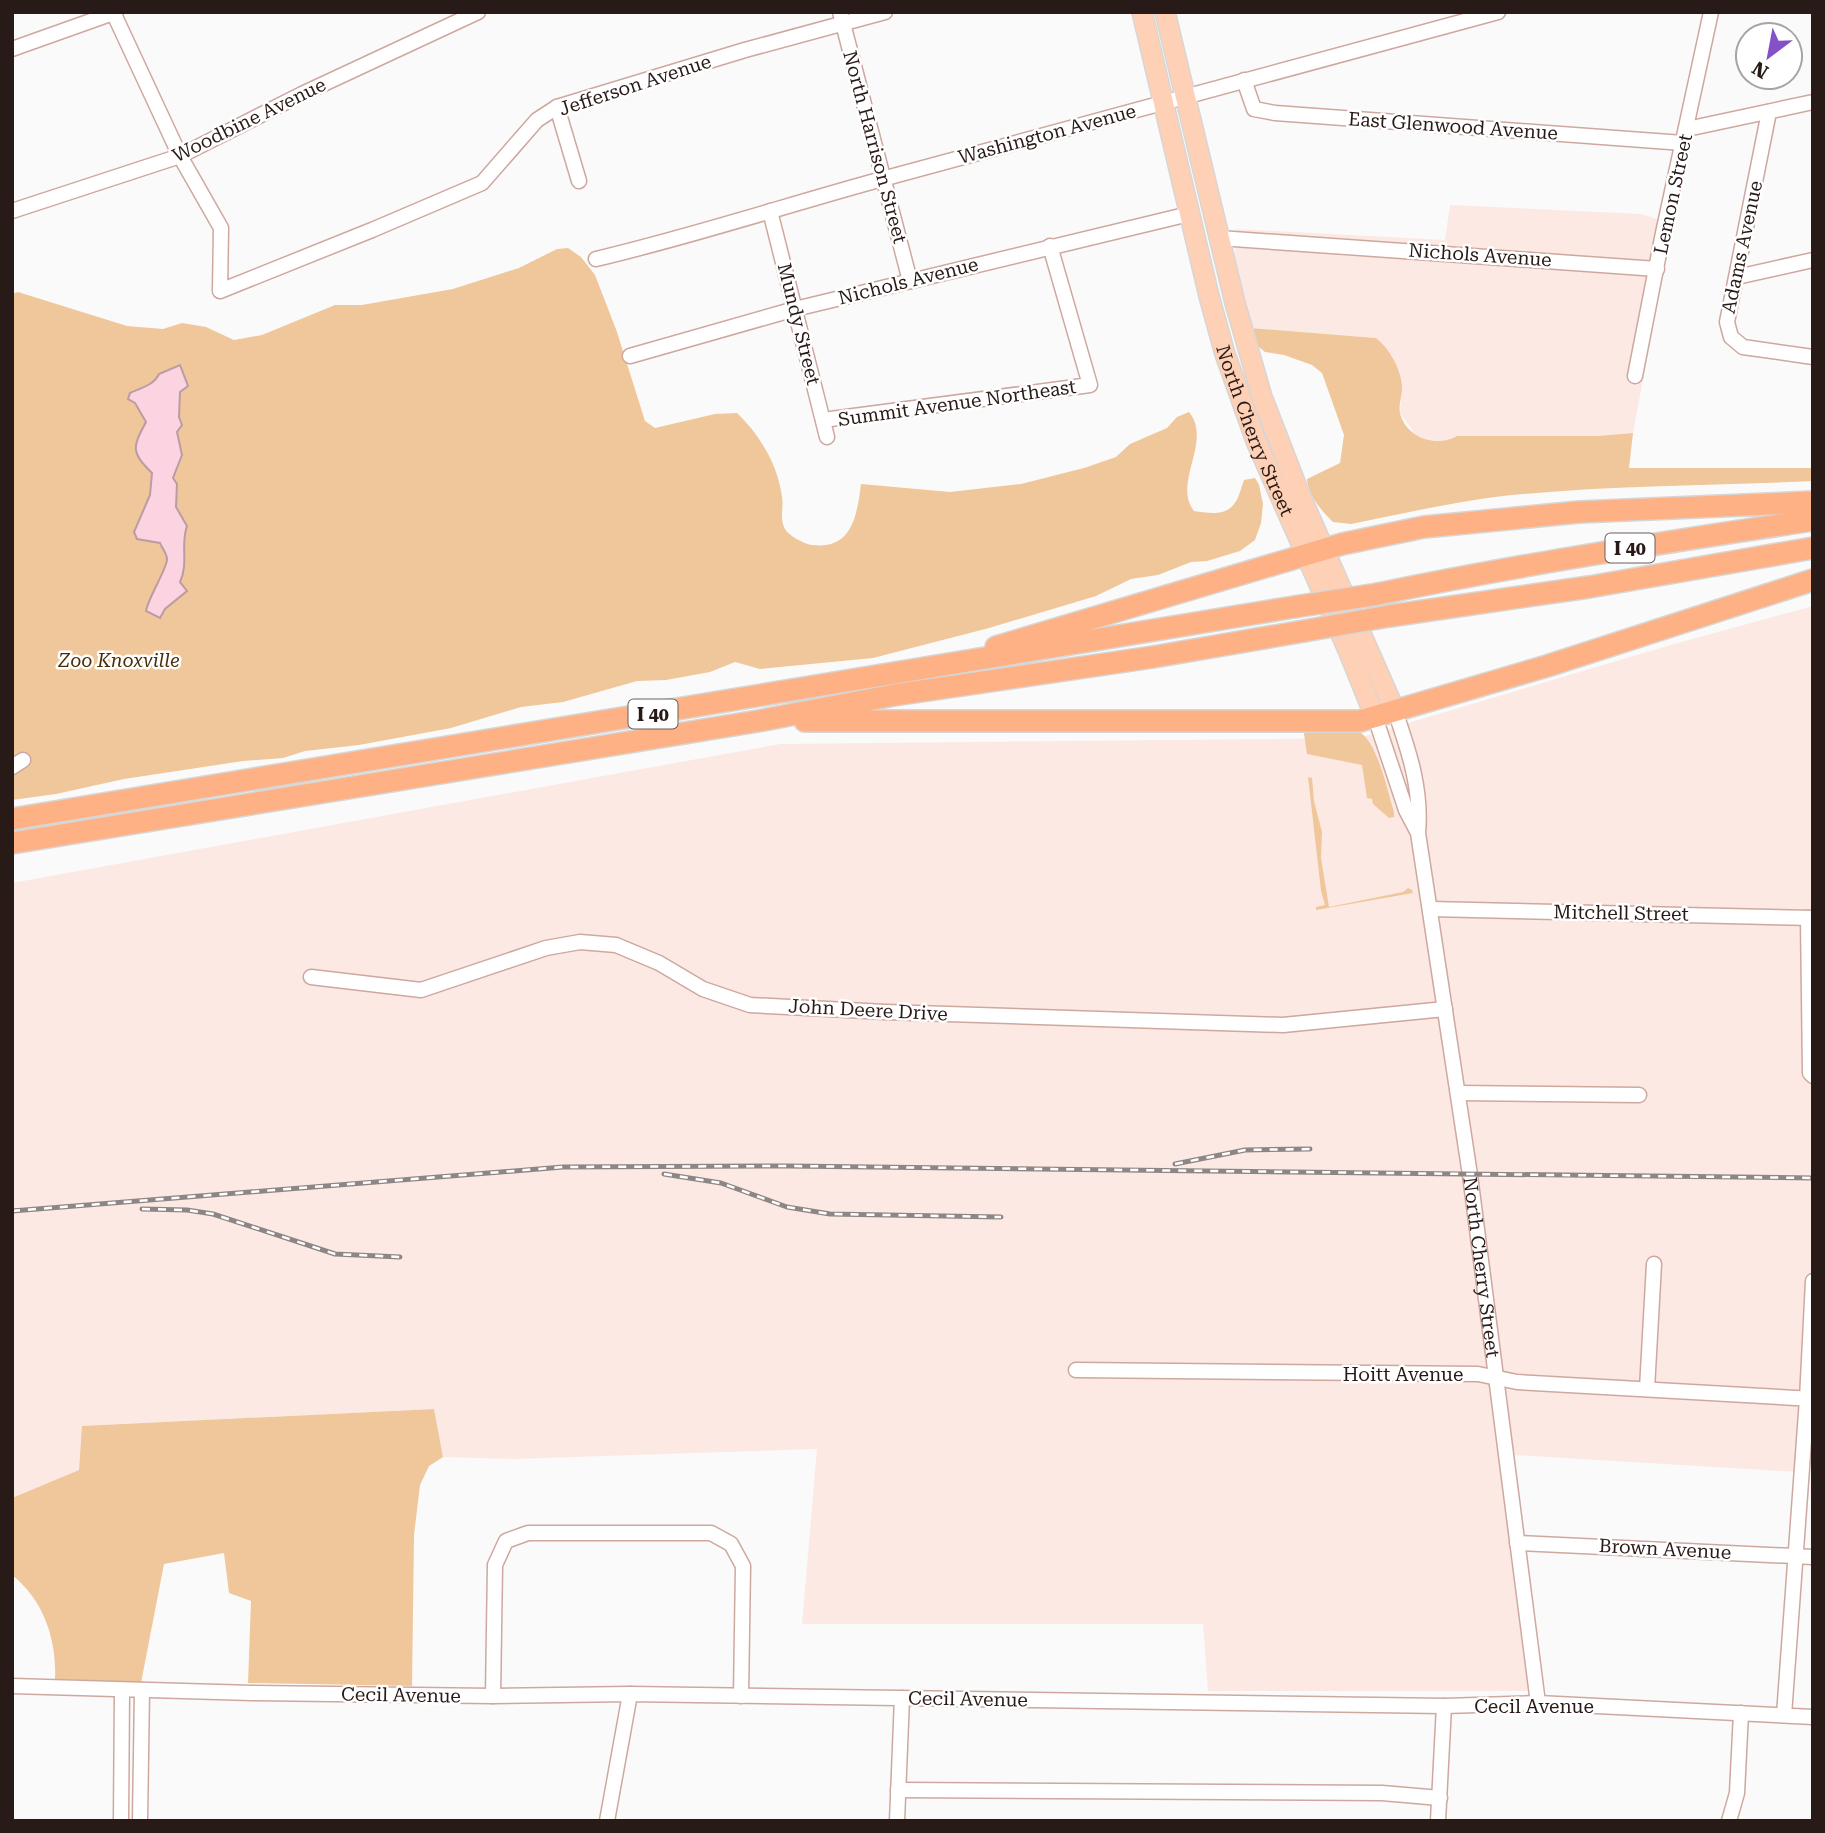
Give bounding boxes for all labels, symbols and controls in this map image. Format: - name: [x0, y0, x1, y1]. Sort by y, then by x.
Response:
- north arrow: [1734, 21, 1804, 91]
- street label: North Harrison Street: [838, 48, 912, 246]
- street label: Jefferson Avenue: [556, 50, 714, 120]
- text: N: [1748, 56, 1773, 84]
- street label: Woodbine Avenue: [168, 73, 330, 167]
- street label: Washington Avenue: [956, 99, 1138, 169]
- street label: East Glenwood Avenue: [1347, 107, 1559, 145]
- street label: Lemon Street: [1649, 132, 1697, 256]
- street label: Adams Avenue: [1717, 179, 1767, 315]
- street label: Nichols Avenue: [1408, 239, 1552, 271]
- street label: Nichols Avenue: [836, 252, 980, 310]
- street label: Mundy Street: [773, 261, 825, 387]
- street label: North Cherry Street: [1212, 342, 1299, 519]
- street label: Summit Avenue Northeast: [837, 375, 1077, 431]
- road number: I 40: [1606, 534, 1654, 562]
- park label: Zoo Knoxville: [58, 649, 180, 672]
- road number: I 40: [628, 700, 678, 728]
- street label: Mitchell Street: [1553, 900, 1689, 926]
- street label: John Deere Drive: [788, 994, 948, 1026]
- street label: North Cherry Street: [1459, 1175, 1505, 1359]
- street label: Hoitt Avenue: [1343, 1363, 1463, 1386]
- street label: Brown Avenue: [1598, 1534, 1732, 1564]
- street label: Cecil Avenue: [341, 1682, 461, 1708]
- street label: Cecil Avenue: [908, 1686, 1028, 1712]
- street label: Cecil Avenue: [1474, 1695, 1594, 1718]

